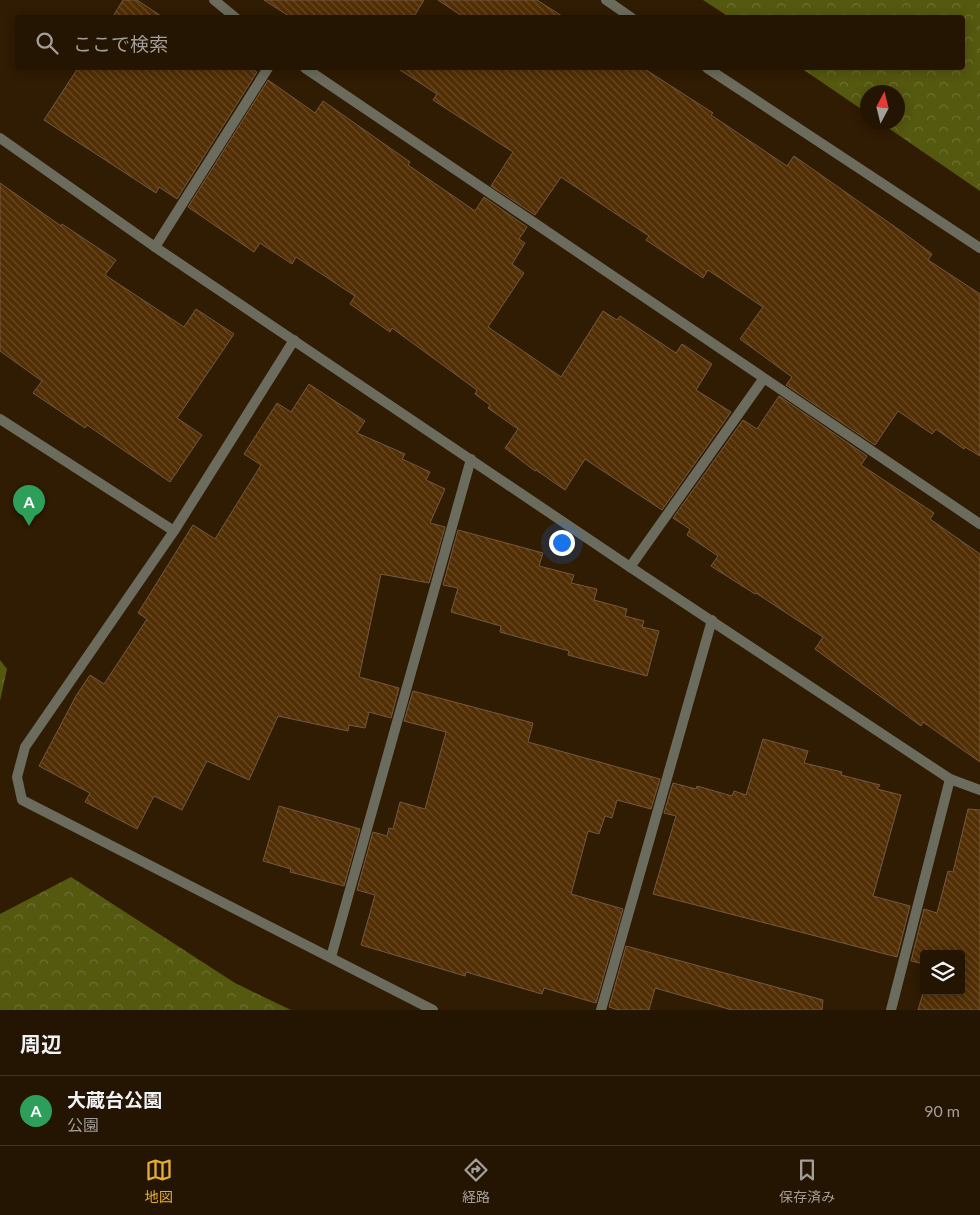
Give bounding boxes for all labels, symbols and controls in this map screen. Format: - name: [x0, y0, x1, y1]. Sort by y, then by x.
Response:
- search box: [15, 15, 965, 70]
- icon: search: [33, 29, 61, 57]
- text: ここで検索: [73, 32, 168, 55]
- north arrow: [860, 85, 905, 130]
- pin: A: [13, 485, 45, 526]
- your location: [549, 530, 575, 556]
- map controls: [920, 950, 965, 995]
- button: layers: [920, 950, 965, 995]
- text: 周辺: [20, 1031, 62, 1056]
- text: 大蔵台公園: [67, 1088, 162, 1111]
- text: A: [30, 1101, 42, 1120]
- text: 90 m: [924, 1101, 960, 1120]
- text: 公園: [67, 1115, 99, 1134]
- tab: 地図: [145, 1156, 173, 1206]
- tab: 経路: [462, 1156, 490, 1206]
- tab: 保存済み: [779, 1156, 835, 1206]

